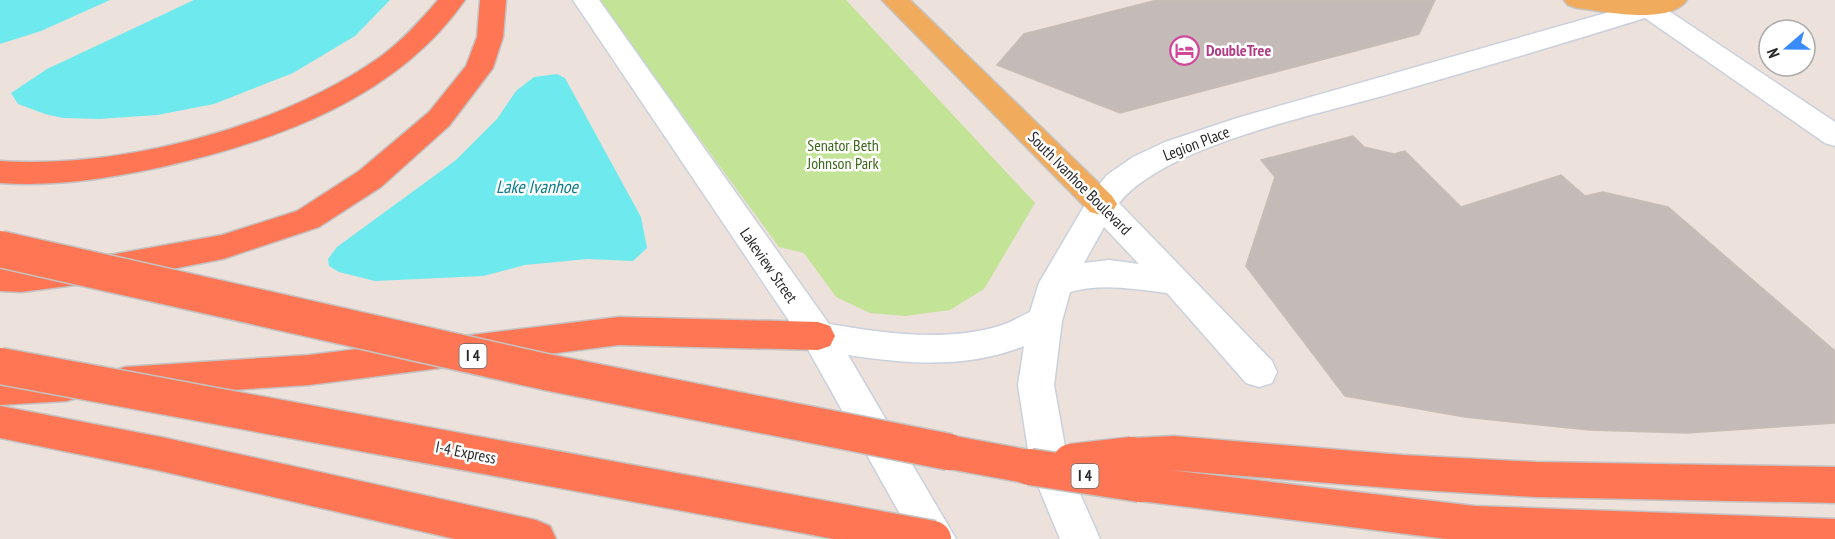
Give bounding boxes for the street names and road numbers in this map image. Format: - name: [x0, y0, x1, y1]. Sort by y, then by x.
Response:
- street label: Legion Place: [1160, 121, 1232, 165]
- street label: South Ivanhoe Boulevard: [1024, 127, 1136, 239]
- street label: Lakeview Street: [736, 224, 802, 307]
- road number: I 4: [460, 344, 486, 368]
- street label: I-4 Express: [434, 436, 498, 468]
- road number: I 4: [1072, 464, 1098, 488]

